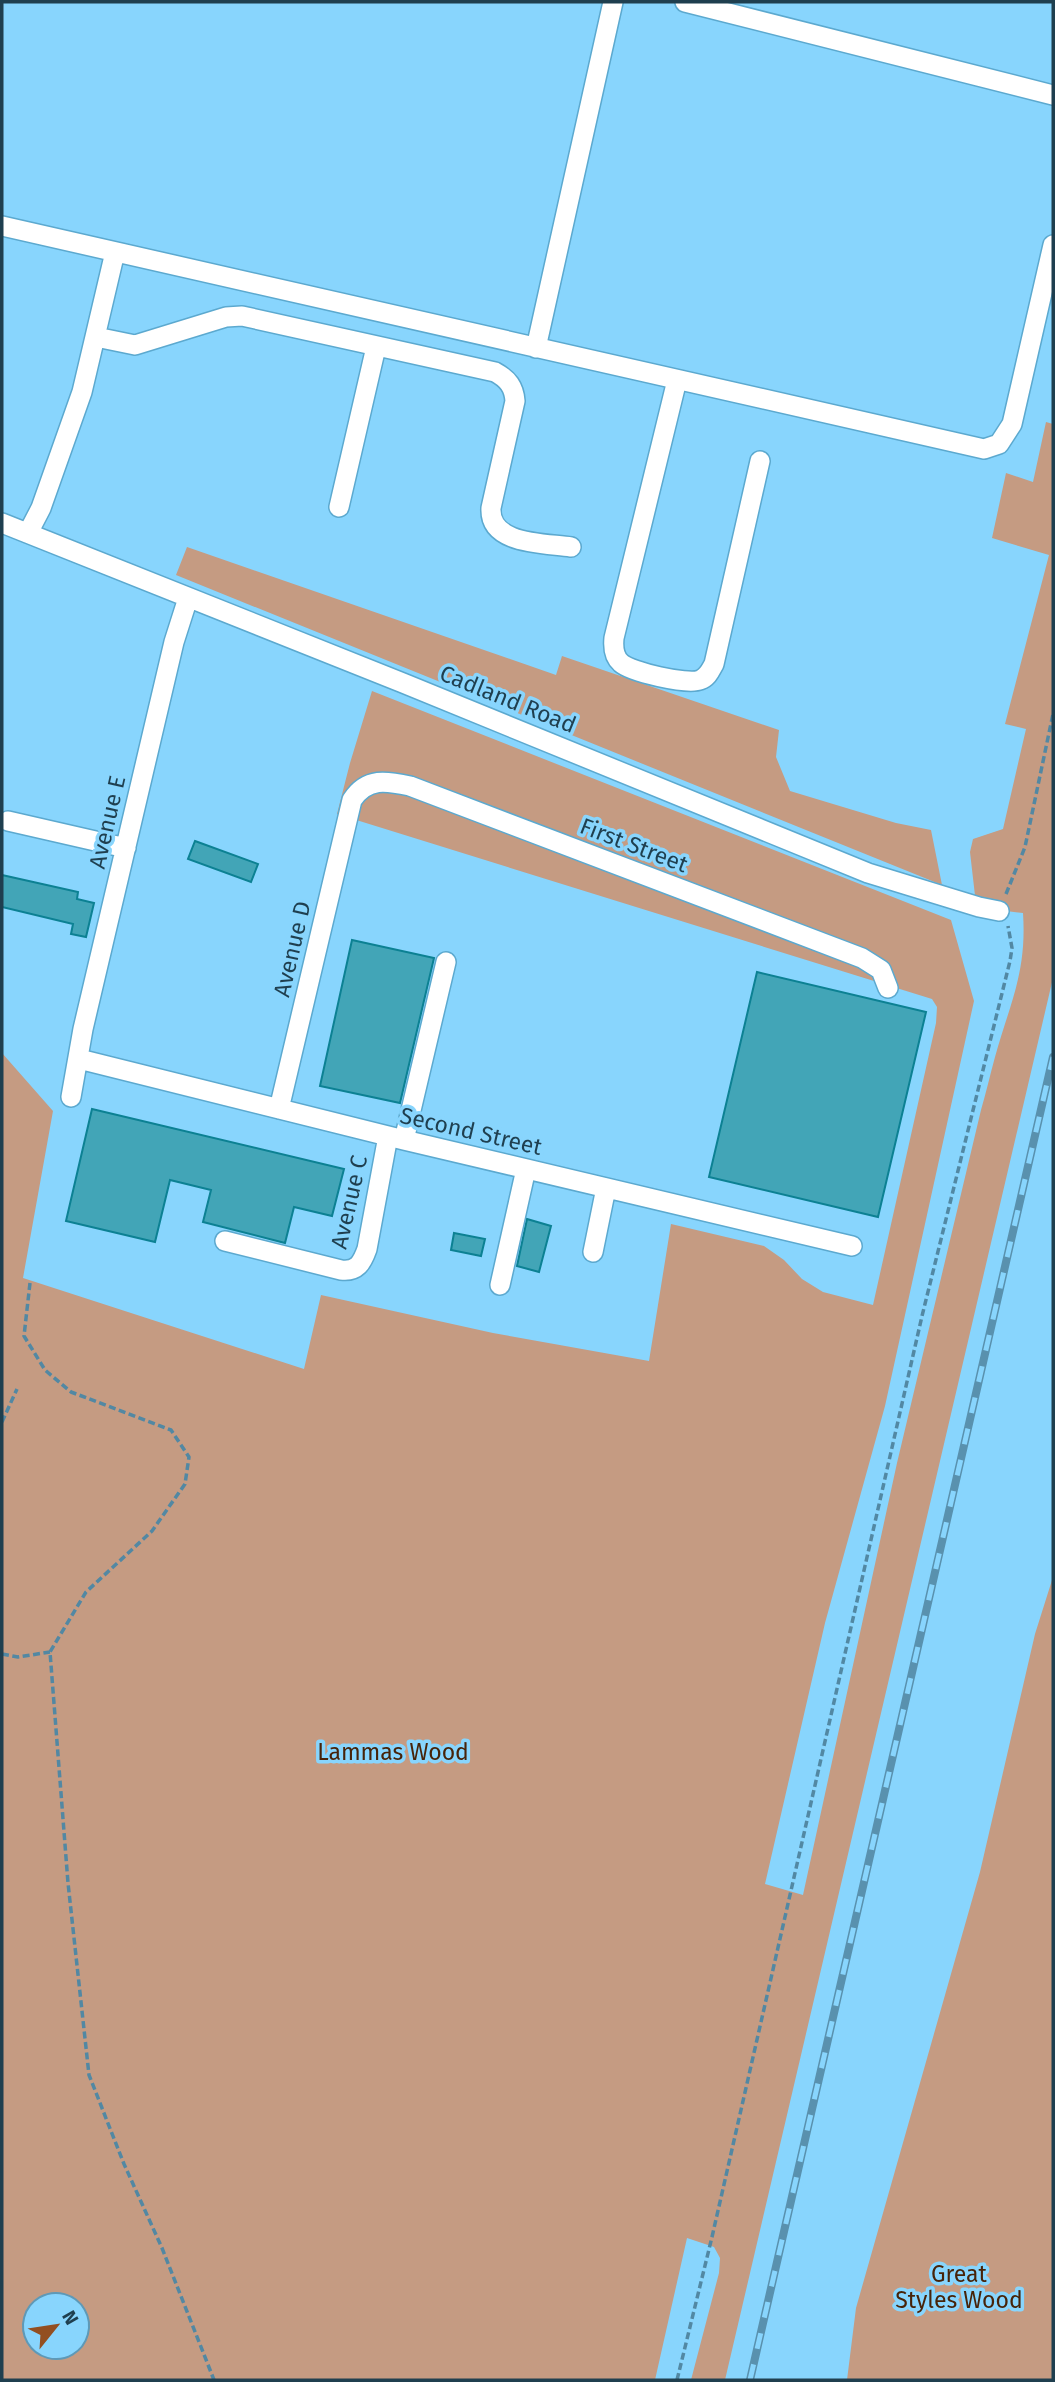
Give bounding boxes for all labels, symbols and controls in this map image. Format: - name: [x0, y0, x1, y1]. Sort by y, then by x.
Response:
- street label: Cadland Road: [436, 659, 580, 739]
- street label: Avenue E: [83, 773, 131, 871]
- street label: First Street: [576, 812, 692, 879]
- street label: Avenue D: [267, 898, 317, 1000]
- street label: Second Street: [397, 1101, 545, 1161]
- street label: Avenue C: [325, 1152, 373, 1252]
- park label: Lammas Wood: [317, 1738, 469, 1766]
- park label: Great Styles Wood: [895, 2260, 1023, 2314]
- north arrow: [21, 2291, 91, 2361]
- text: N: [57, 2307, 83, 2329]

